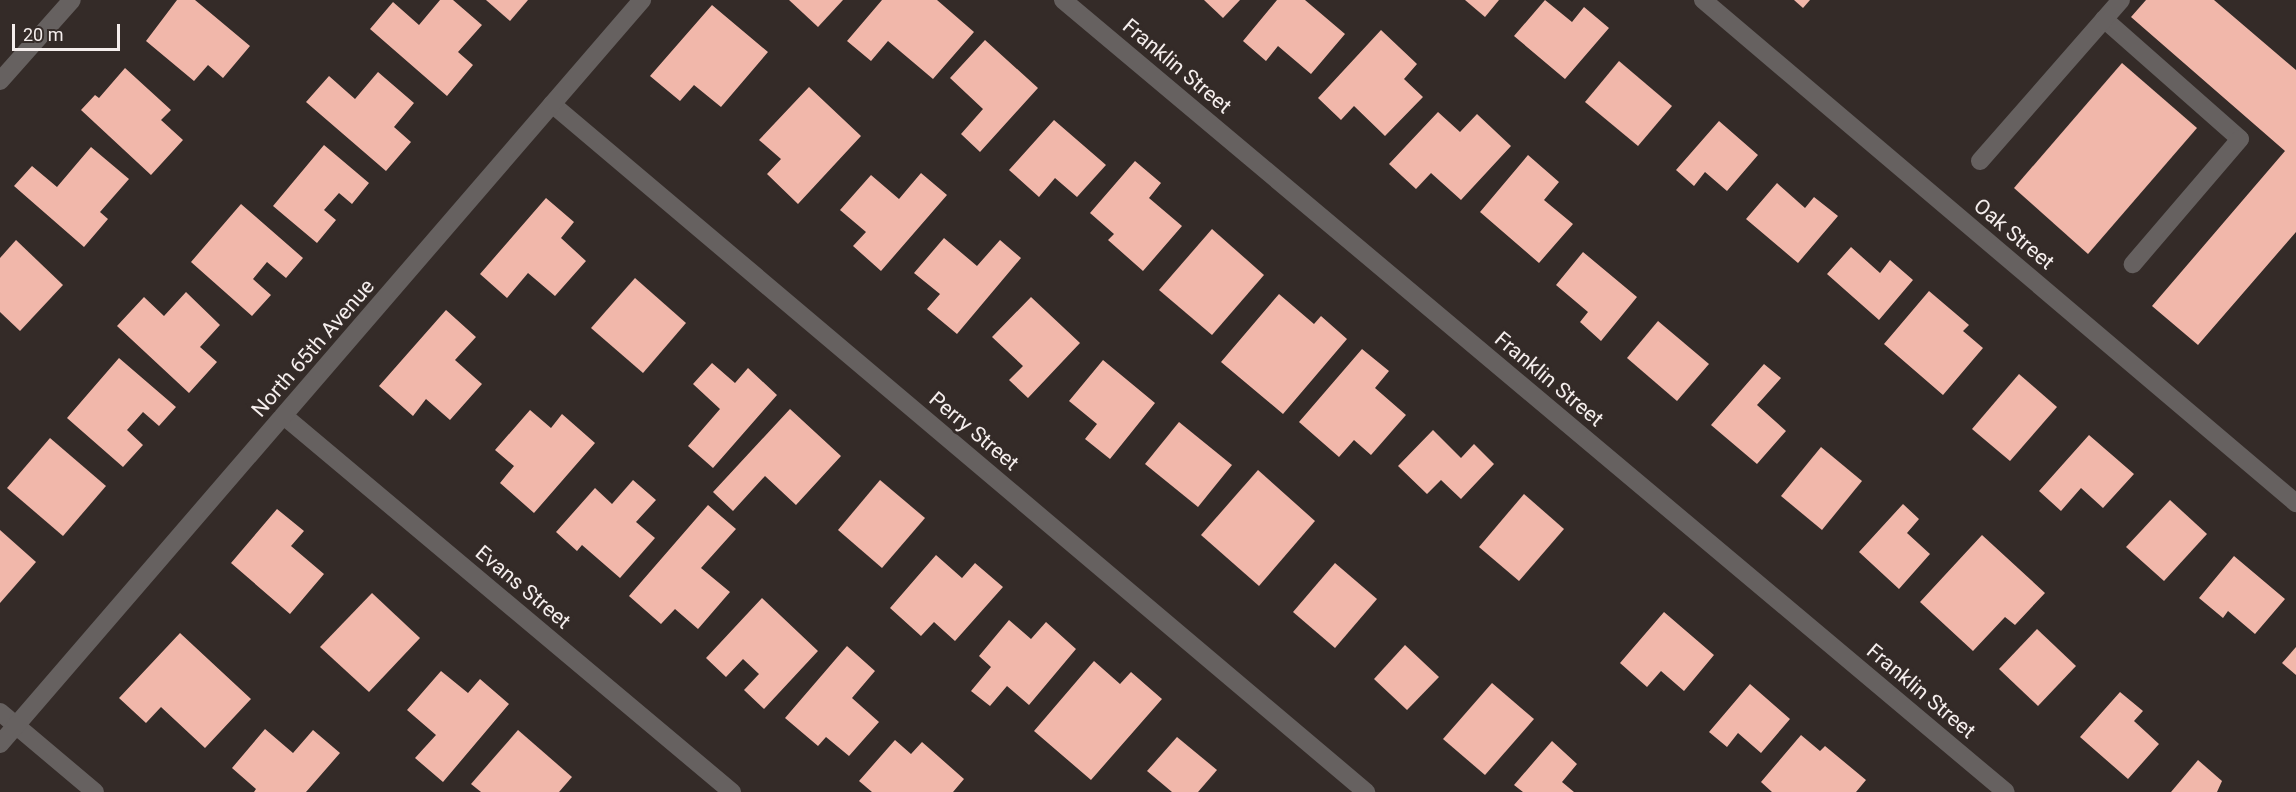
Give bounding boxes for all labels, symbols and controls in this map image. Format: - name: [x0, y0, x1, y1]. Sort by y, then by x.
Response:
- scale bar: [15, 12, 123, 50]
- street label: Franklin Street: [1118, 13, 1236, 119]
- text: 20 m: [23, 24, 63, 45]
- street label: Oak Street: [1969, 193, 2059, 275]
- street label: North 65th Avenue: [246, 274, 380, 422]
- street label: Franklin Street: [1490, 326, 1608, 432]
- street label: Perry Street: [924, 386, 1024, 476]
- street label: Evans Street: [470, 540, 576, 634]
- street label: Franklin Street: [1862, 638, 1980, 744]

